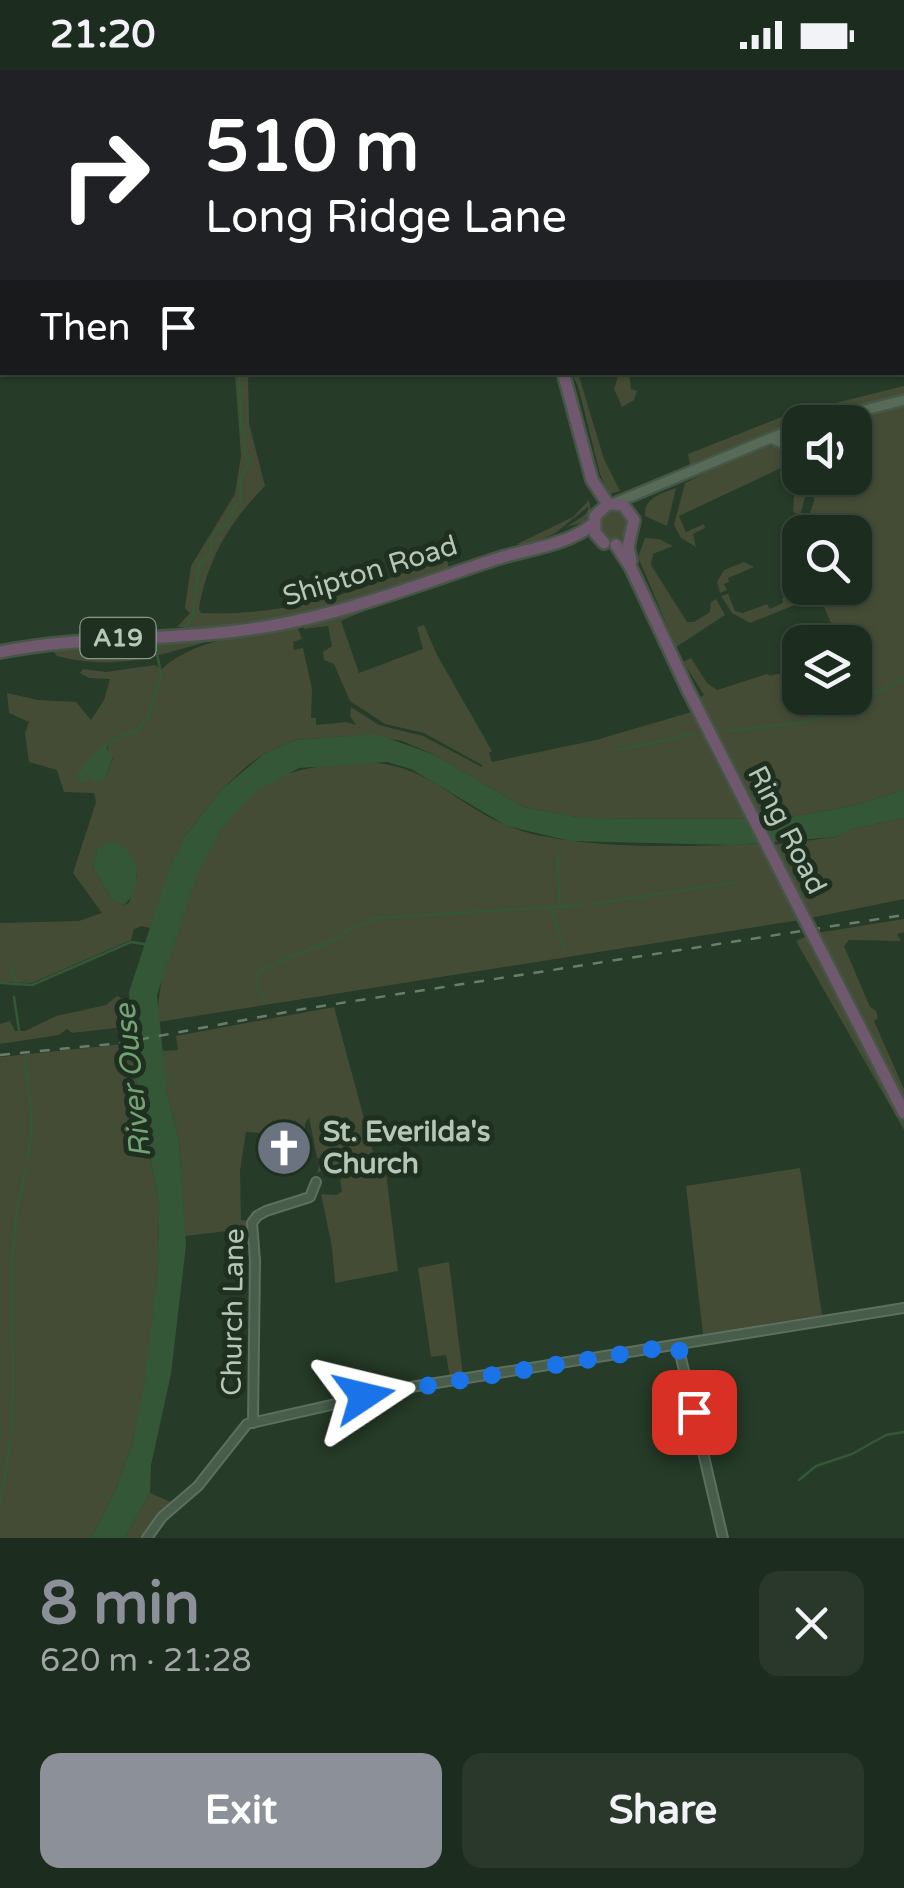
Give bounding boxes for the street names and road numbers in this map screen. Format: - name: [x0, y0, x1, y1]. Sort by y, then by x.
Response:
- street label: Shipton Road: [279, 528, 461, 614]
- road number: A19: [80, 618, 156, 658]
- street label: Ring Road: [740, 760, 834, 900]
- street label: Church Lane: [215, 1228, 251, 1396]

